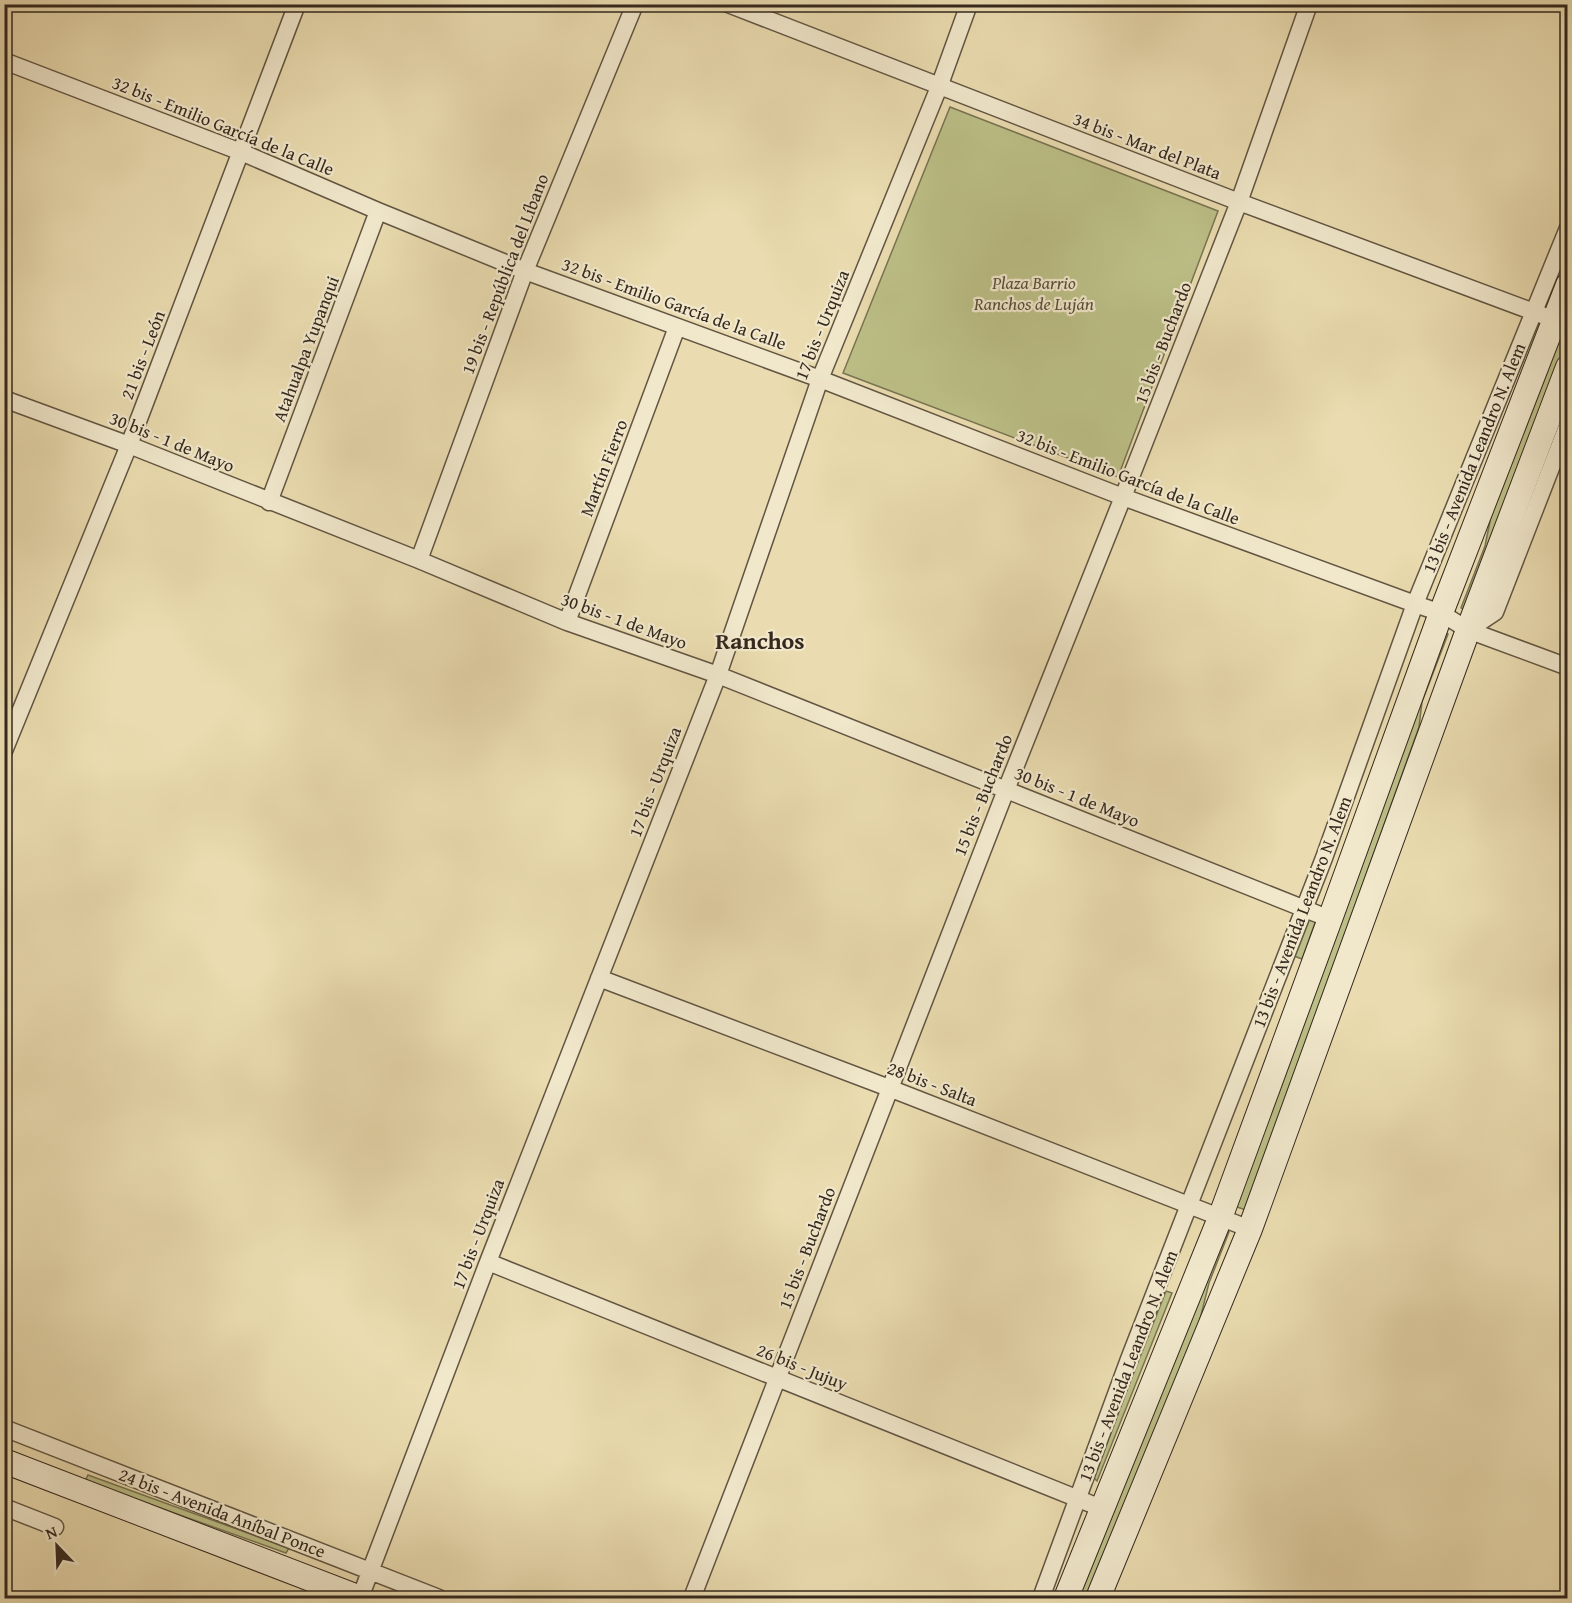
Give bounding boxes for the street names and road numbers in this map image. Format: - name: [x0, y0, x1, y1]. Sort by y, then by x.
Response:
- street label: 32 bis - Emilio García de la Calle: [108, 69, 338, 182]
- street label: 34 bis - Mar del Plata: [1069, 105, 1226, 186]
- street label: 19 bis - República del Líbano: [454, 170, 555, 378]
- street label: 32 bis - Emilio García de la Calle: [558, 250, 790, 357]
- street label: 17 bis - Urquiza: [787, 265, 856, 384]
- street label: Atahualpa Yupanqui: [265, 272, 346, 426]
- street label: 15 bis - Buchardo: [1127, 278, 1198, 408]
- street label: 21 bis - León: [113, 306, 172, 403]
- street label: 13 bis - Avenida Leandro N. Alem: [1415, 338, 1532, 577]
- street label: 30 bis - 1 de Mayo: [106, 404, 239, 479]
- street label: Martín Fierro: [573, 415, 634, 520]
- street label: 32 bis - Emilio García de la Calle: [1013, 421, 1244, 532]
- street label: 30 bis - 1 de Mayo: [557, 585, 691, 656]
- street label: 17 bis - Urquiza: [621, 722, 688, 841]
- street label: 15 bis - Buchardo: [946, 730, 1019, 860]
- street label: 30 bis - 1 de Mayo: [1011, 759, 1144, 834]
- street label: 13 bis - Avenida Leandro N. Alem: [1245, 792, 1358, 1032]
- street label: 28 bis - Salta: [883, 1054, 981, 1113]
- street label: 17 bis - Urquiza: [444, 1174, 511, 1293]
- street label: 15 bis - Buchardo: [771, 1183, 842, 1313]
- street label: 13 bis - Avenida Leandro N. Alem: [1071, 1246, 1184, 1486]
- street label: 26 bis - Jujuy: [753, 1336, 852, 1397]
- street label: 24 bis - Avenida Aníbal Ponce: [115, 1461, 329, 1564]

